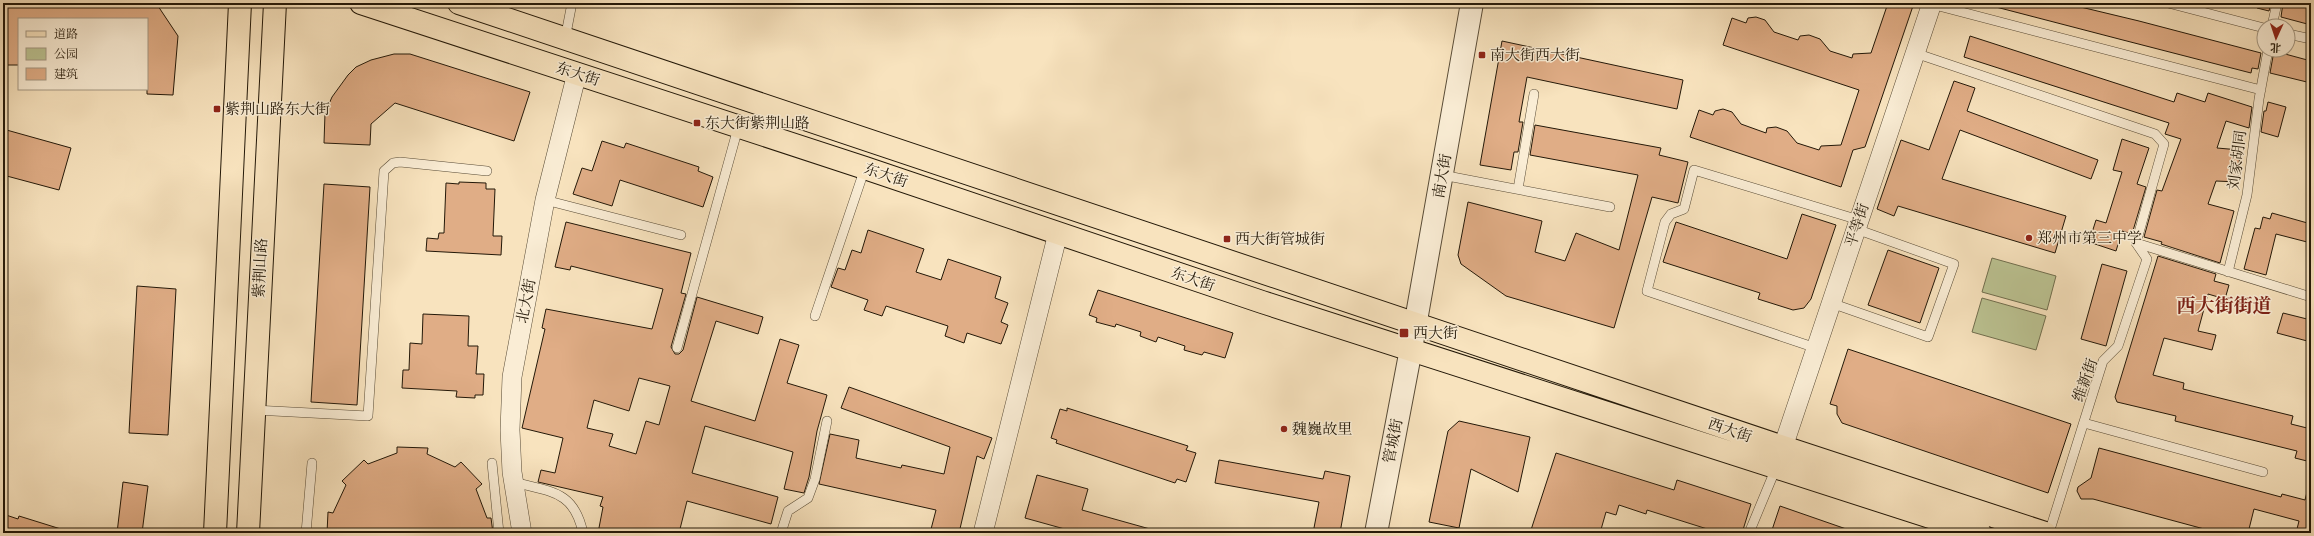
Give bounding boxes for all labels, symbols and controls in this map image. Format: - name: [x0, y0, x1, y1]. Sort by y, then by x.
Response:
- legend: [18, 18, 148, 90]
- north arrow: [2256, 18, 2296, 58]
- text: 道路: [54, 27, 78, 43]
- text: 北: [2270, 39, 2281, 54]
- place label: 南大街西大街: [1490, 46, 1580, 67]
- text: 公园: [54, 47, 78, 63]
- marker: 南大街西大街: [1477, 50, 1487, 60]
- street label: 东大街: [553, 58, 602, 92]
- text: 建筑: [54, 67, 78, 83]
- place label: 紫荆山路东大街: [225, 100, 330, 121]
- marker: 紫荆山路东大街: [212, 104, 222, 114]
- place label: 东大街紫荆山路: [705, 114, 810, 135]
- marker: 东大街紫荆山路: [692, 118, 702, 128]
- street label: 刘家胡同: [2224, 129, 2253, 191]
- street label: 南大街: [1429, 152, 1458, 200]
- street label: 东大街: [861, 159, 910, 194]
- street label: 平等街: [1841, 201, 1875, 250]
- place label: 郑州市第三中学: [2037, 229, 2142, 250]
- place label: 西大街管城街: [1235, 230, 1325, 251]
- marker: 郑州市第三中学: [2024, 233, 2034, 243]
- marker: 西大街管城街: [1222, 234, 1232, 244]
- street label: 紫荆山路: [249, 238, 274, 299]
- street label: 东大街: [1168, 263, 1217, 298]
- street label: 北大街: [513, 277, 542, 325]
- district label: 西大街街道: [2176, 294, 2272, 320]
- place label: 西大街: [1413, 324, 1458, 345]
- marker: 西大街: [1398, 327, 1410, 339]
- street label: 维新街: [2069, 356, 2104, 405]
- street label: 西大街: [1705, 414, 1754, 449]
- street label: 管城街: [1380, 417, 1409, 465]
- place label: 魏巍故里: [1292, 420, 1352, 441]
- marker: 魏巍故里: [1279, 424, 1289, 434]

